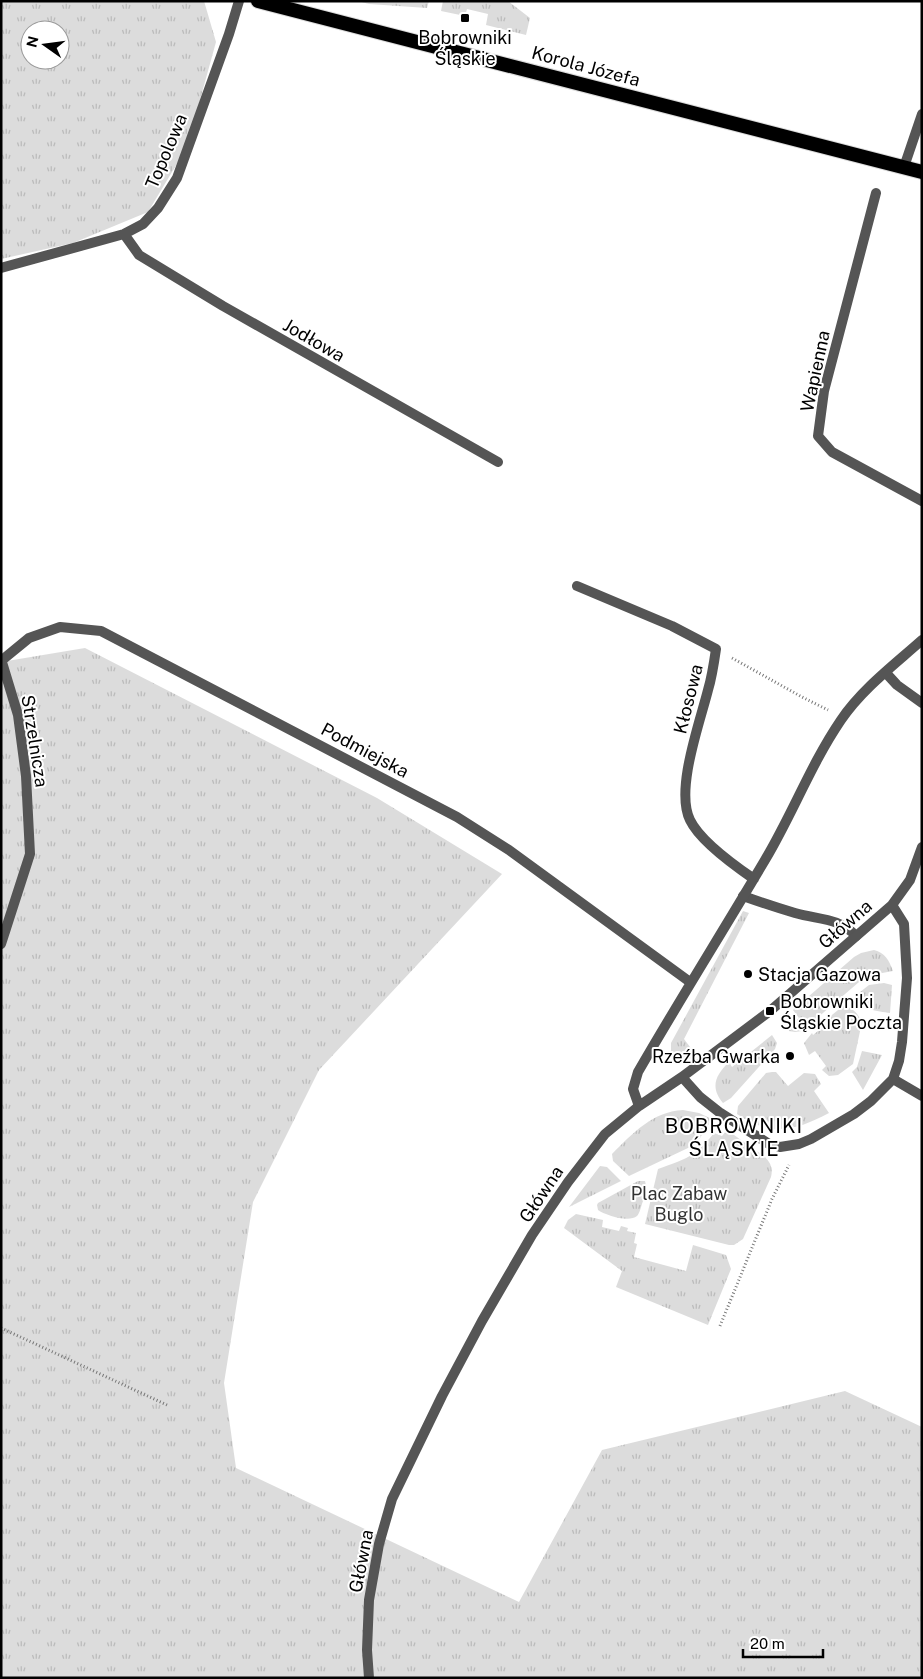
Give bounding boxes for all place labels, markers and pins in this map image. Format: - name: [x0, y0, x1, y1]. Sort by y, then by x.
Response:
- marker: Bobrowniki Śląskie: [459, 12, 471, 24]
- place label: Bobrowniki Śląskie: [418, 27, 512, 69]
- place label: Stacja Gazowa: [758, 964, 881, 985]
- marker: Stacja Gazowa: [742, 968, 754, 980]
- place label: Bobrowniki Śląskie Poczta: [780, 991, 902, 1033]
- marker: Bobrowniki Śląskie Poczta: [764, 1005, 776, 1017]
- place label: Rzeźba Gwarka: [652, 1046, 780, 1067]
- marker: Rzeźba Gwarka: [784, 1050, 796, 1062]

